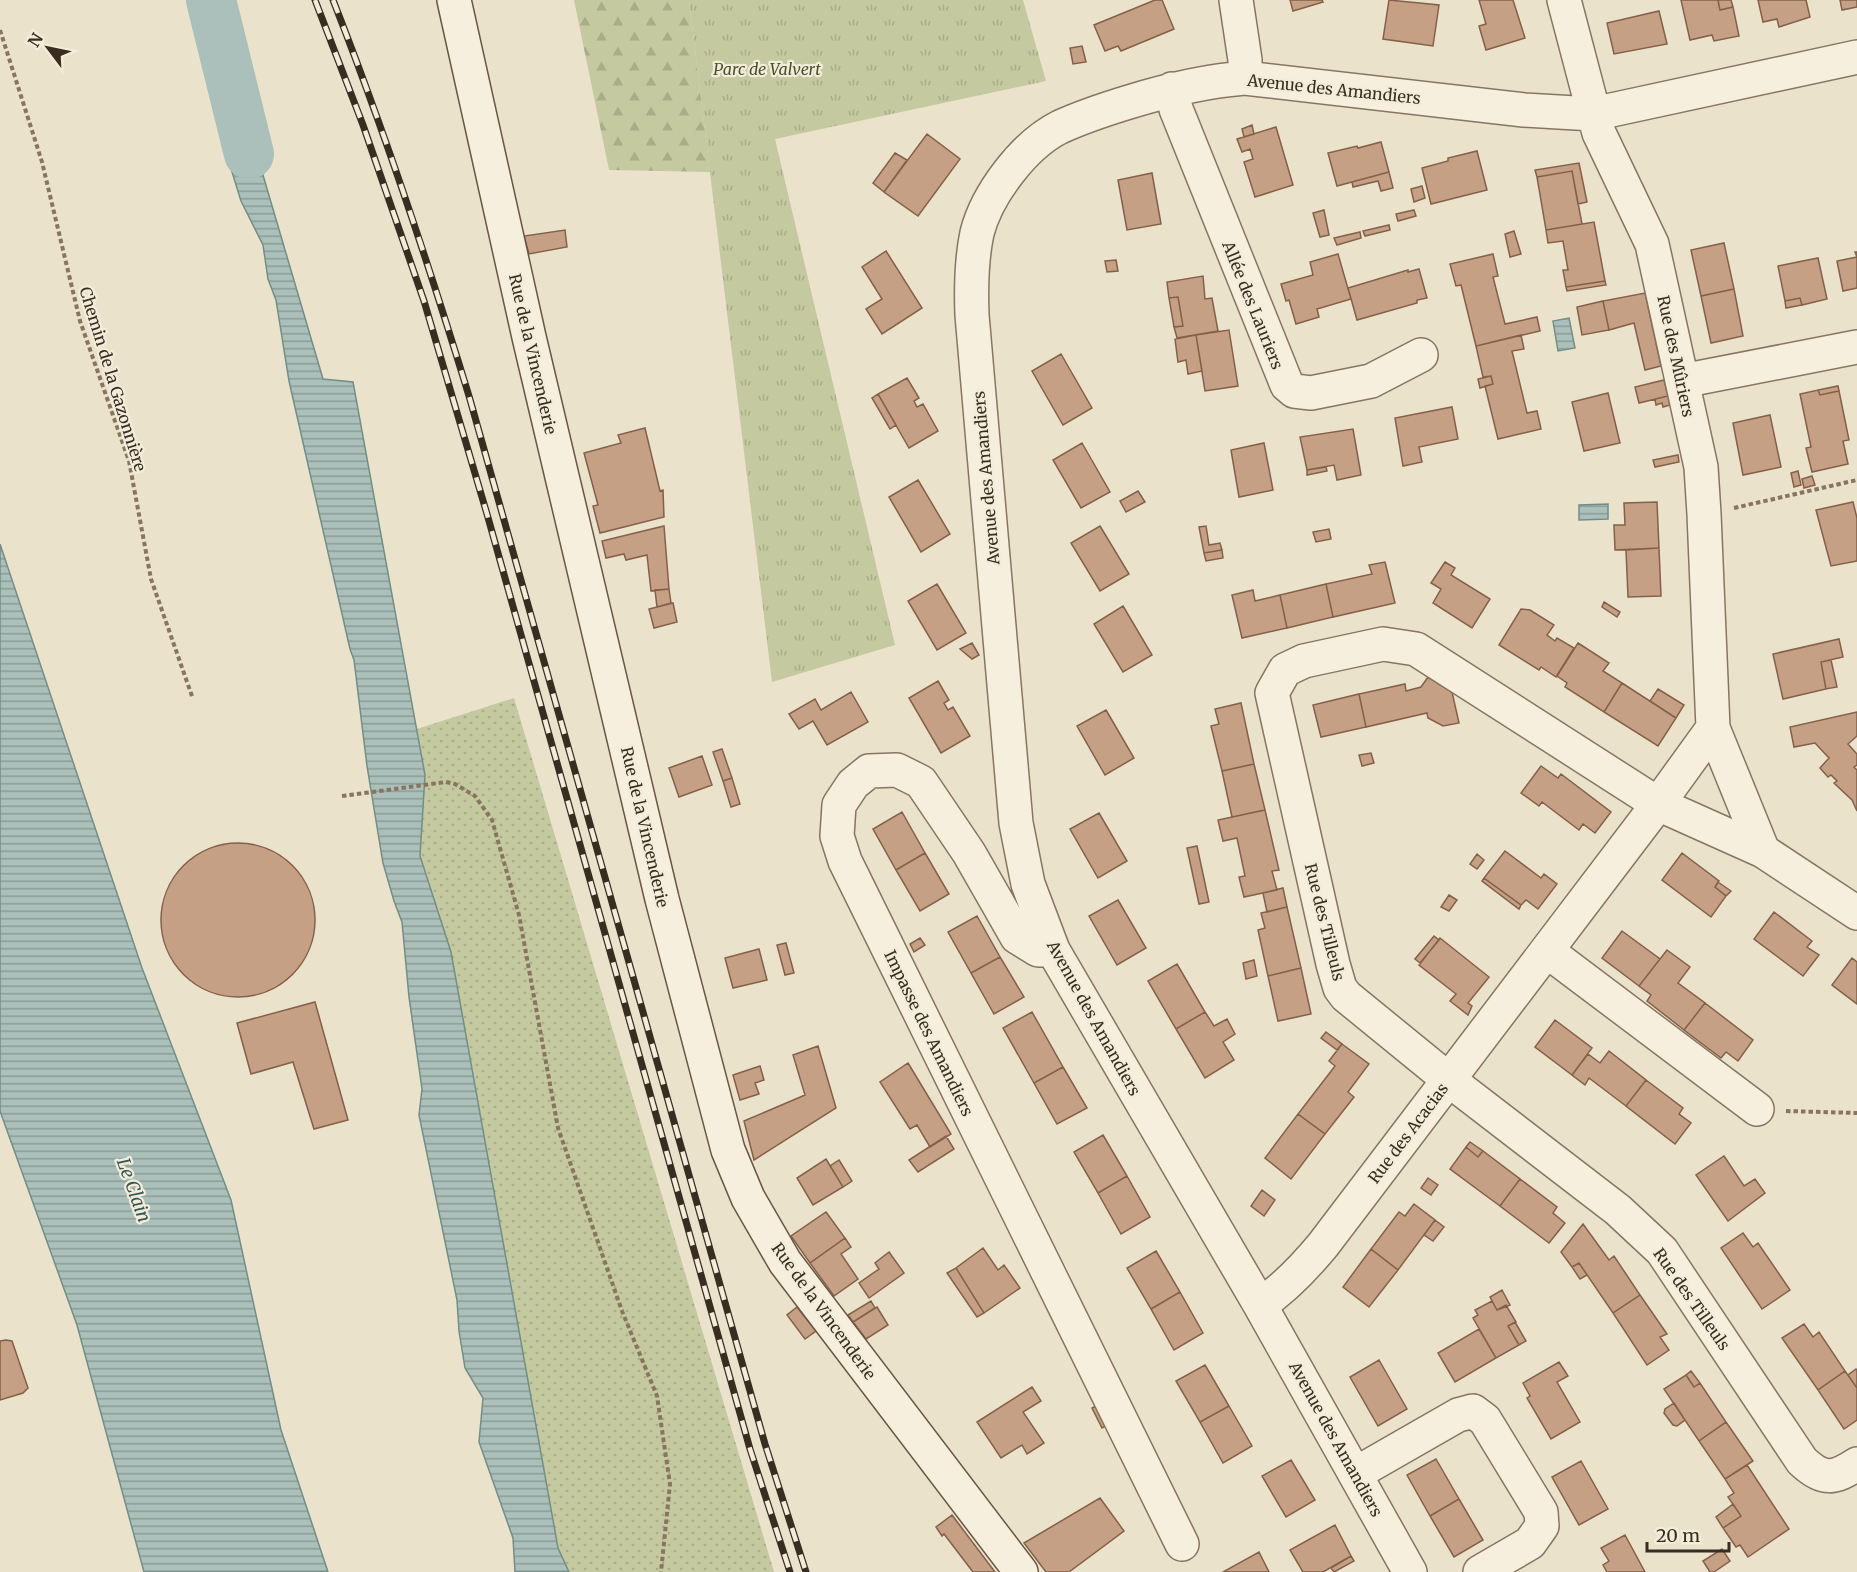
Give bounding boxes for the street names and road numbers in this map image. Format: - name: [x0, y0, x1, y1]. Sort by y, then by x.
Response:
- street label: Avenue des Amandiers: [1245, 70, 1422, 108]
- street label: Allée des Lauriers: [1218, 237, 1288, 372]
- street label: Rue de la Vincenderie: [505, 272, 561, 436]
- street label: Chemin de la Gazonnière: [75, 284, 151, 474]
- street label: Rue des Mûriers: [1653, 293, 1699, 419]
- street label: Avenue des Amandiers: [968, 390, 1004, 567]
- street label: Rue de la Vincenderie: [617, 745, 673, 909]
- street label: Rue des Tilleuls: [1301, 861, 1349, 983]
- street label: Avenue des Amandiers: [1043, 936, 1145, 1099]
- street label: Impasse des Amandiers: [880, 947, 978, 1119]
- street label: Rue des Acacias: [1364, 1079, 1452, 1187]
- street label: Rue de la Vincenderie: [768, 1239, 880, 1383]
- street label: Rue des Tilleuls: [1649, 1244, 1735, 1354]
- street label: Avenue des Amandiers: [1285, 1357, 1387, 1520]

